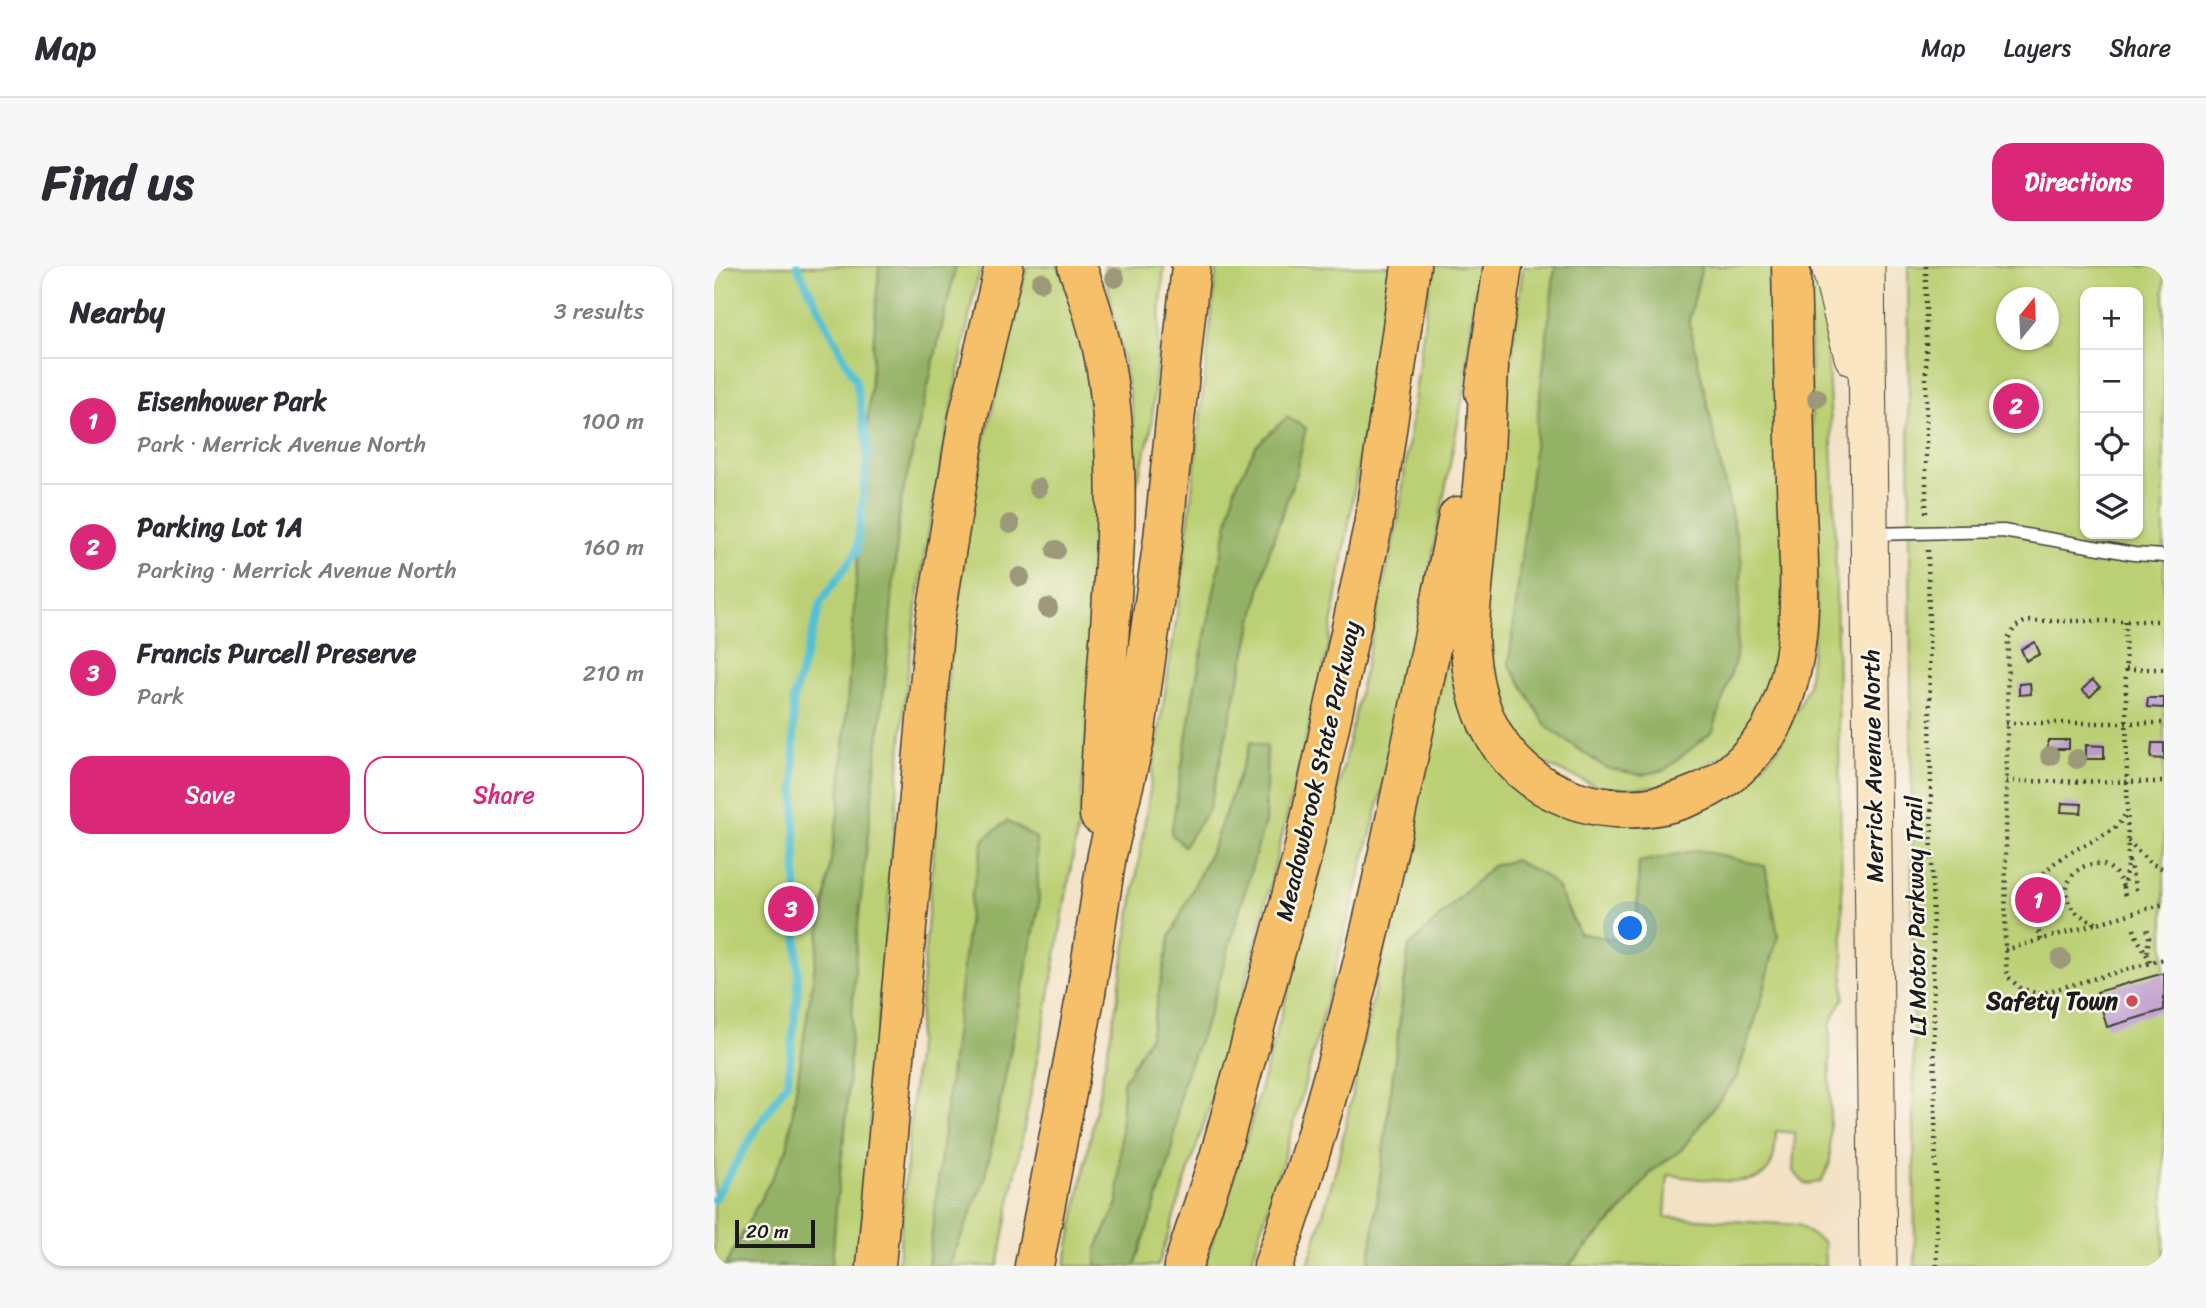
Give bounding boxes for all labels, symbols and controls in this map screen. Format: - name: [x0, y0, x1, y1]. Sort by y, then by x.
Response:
- text: Map: [35, 19, 96, 77]
- text: Map: [1921, 27, 1966, 69]
- text: Layers: [2004, 27, 2071, 69]
- text: Share: [2109, 27, 2171, 69]
- text: Find us: [42, 139, 194, 226]
- button: Directions: [1992, 143, 2164, 221]
- text: Nearby: [70, 285, 165, 339]
- north arrow: [1996, 287, 2059, 350]
- map controls: [2080, 287, 2143, 539]
- button: +: [2080, 287, 2143, 350]
- text: 3 results: [554, 291, 644, 332]
- button: −: [2080, 350, 2143, 413]
- text: Eisenhower Park: [137, 378, 327, 424]
- pin: 2: [1993, 380, 2039, 432]
- text: 1: [88, 401, 98, 442]
- text: 100 m: [581, 401, 644, 442]
- button: locate: [2080, 413, 2143, 476]
- text: Park · Merrick Avenue North: [137, 424, 426, 465]
- button: layers: [2080, 476, 2143, 539]
- text: Parking Lot 1A: [137, 504, 303, 550]
- text: 2: [86, 527, 100, 568]
- text: 160 m: [583, 527, 644, 568]
- text: Parking · Merrick Avenue North: [137, 550, 457, 591]
- street label: Meadowbrook State Parkway: [1263, 616, 1373, 925]
- text: Francis Purcell Preserve: [137, 630, 416, 676]
- street label: Merrick Avenue North: [1850, 649, 1896, 883]
- text: 3: [87, 653, 99, 694]
- text: 210 m: [583, 653, 644, 694]
- text: Park: [137, 676, 184, 717]
- button: Save: [70, 756, 350, 834]
- button: Share: [364, 756, 644, 834]
- street label: LI Motor Parkway Trail: [1893, 794, 1939, 1037]
- pin: 1: [2015, 874, 2061, 926]
- pin: 3: [768, 883, 814, 935]
- your location: [1613, 911, 1647, 945]
- place label: Safety Town: [1985, 980, 2118, 1022]
- marker: Safety Town: [2124, 993, 2140, 1009]
- text: 20 m: [746, 1215, 789, 1248]
- scale bar: [735, 1217, 816, 1249]

